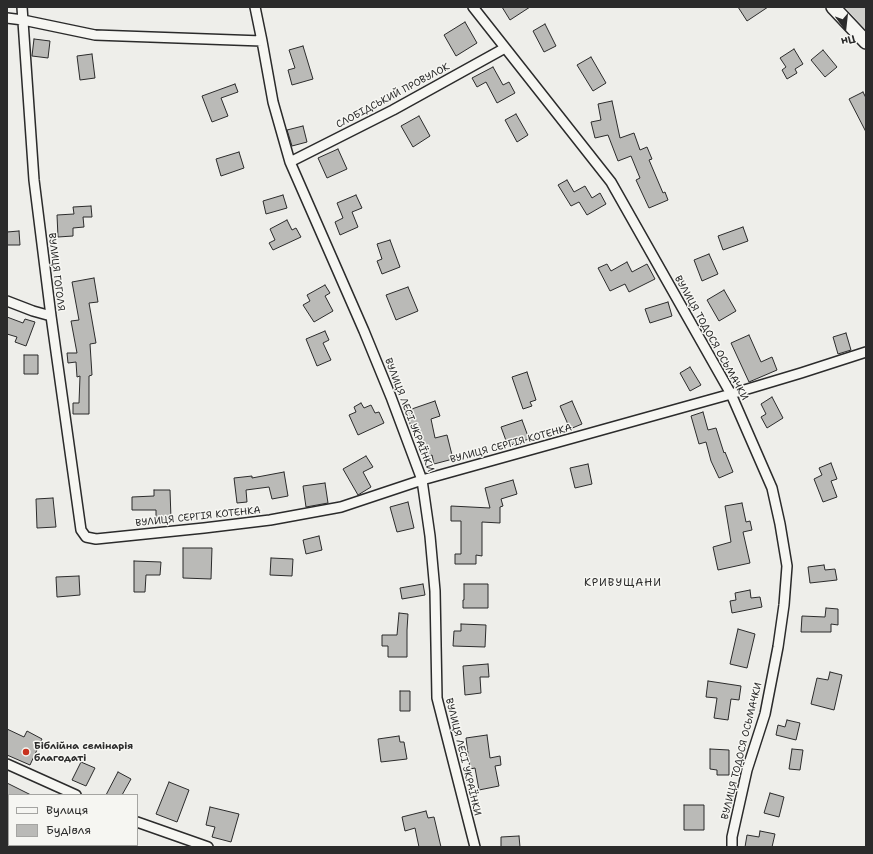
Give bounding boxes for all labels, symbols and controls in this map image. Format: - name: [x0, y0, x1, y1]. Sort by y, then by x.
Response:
- north arrow: [825, 8, 865, 48]
- text: Пн: [839, 31, 857, 49]
- street label: СЛОБІДСЬКИЙ ПРОВУЛОК: [334, 61, 452, 131]
- street label: ВУЛИЦЯ ГОГОЛЯ: [45, 232, 67, 312]
- street label: ВУЛИЦЯ ТОДОСЯ ОСЬМАЧКИ: [672, 273, 750, 403]
- street label: ВУЛИЦЯ ЛЕСІ УКРАЇНКИ: [382, 356, 436, 474]
- street label: ВУЛИЦЯ СЕРГІЯ КОТЕНКА: [449, 422, 573, 466]
- street label: ВУЛИЦЯ СЕРГІЯ КОТЕНКА: [135, 504, 261, 530]
- district label: КРИВУЩАНИ: [584, 576, 662, 590]
- street label: ВУЛИЦЯ ТОДОСЯ ОСЬМАЧКИ: [719, 681, 765, 821]
- street label: ВУЛИЦЯ ЛЕСІ УКРАЇНКИ: [443, 697, 483, 817]
- place label: Біблійна семінарія благодаті: [34, 740, 133, 764]
- marker: Біблійна семінарія благодаті: [21, 747, 31, 757]
- legend: [8, 794, 138, 846]
- text: Вулиця: [46, 802, 88, 818]
- text: Будівля: [46, 822, 91, 838]

